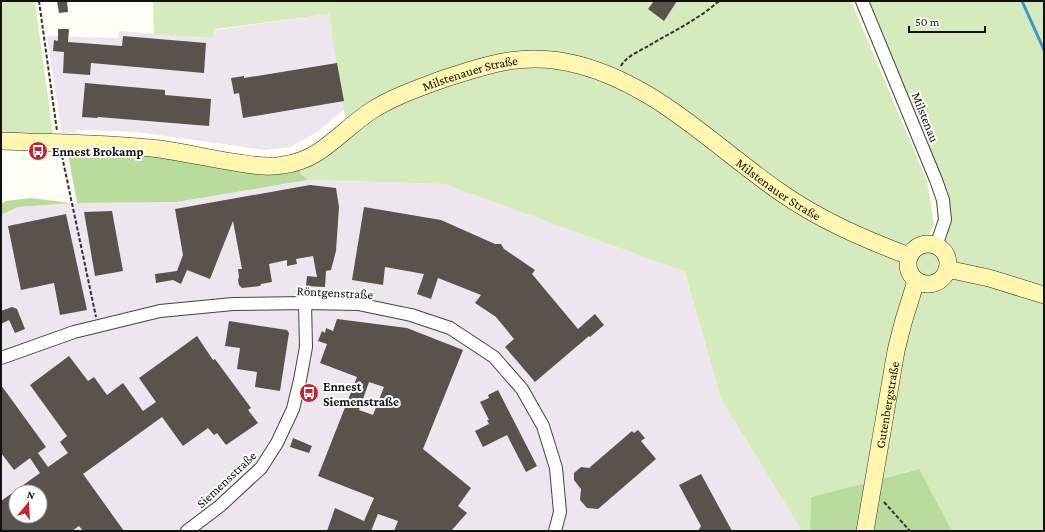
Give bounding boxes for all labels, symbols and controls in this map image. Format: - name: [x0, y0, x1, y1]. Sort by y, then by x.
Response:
- scale bar: [909, 8, 985, 34]
- text: 50 m: [915, 15, 940, 29]
- street label: Milstenauer Straße: [420, 53, 519, 94]
- street label: Milstenau: [909, 90, 942, 144]
- bus stop icon: Ennest Brokamp: [27, 140, 49, 162]
- place label: Ennest Brokamp: [52, 144, 144, 159]
- street label: Milstenauer Straße: [733, 155, 823, 224]
- street label: Röntgenstraße: [296, 283, 374, 302]
- street label: Gutenbergstraße: [872, 360, 902, 450]
- place label: Ennest Siemenstraße: [323, 379, 399, 409]
- bus stop icon: Ennest Siemenstraße: [298, 382, 320, 404]
- street label: Siemensstraße: [193, 448, 260, 511]
- north arrow: [8, 484, 48, 524]
- text: N: [26, 488, 37, 502]

